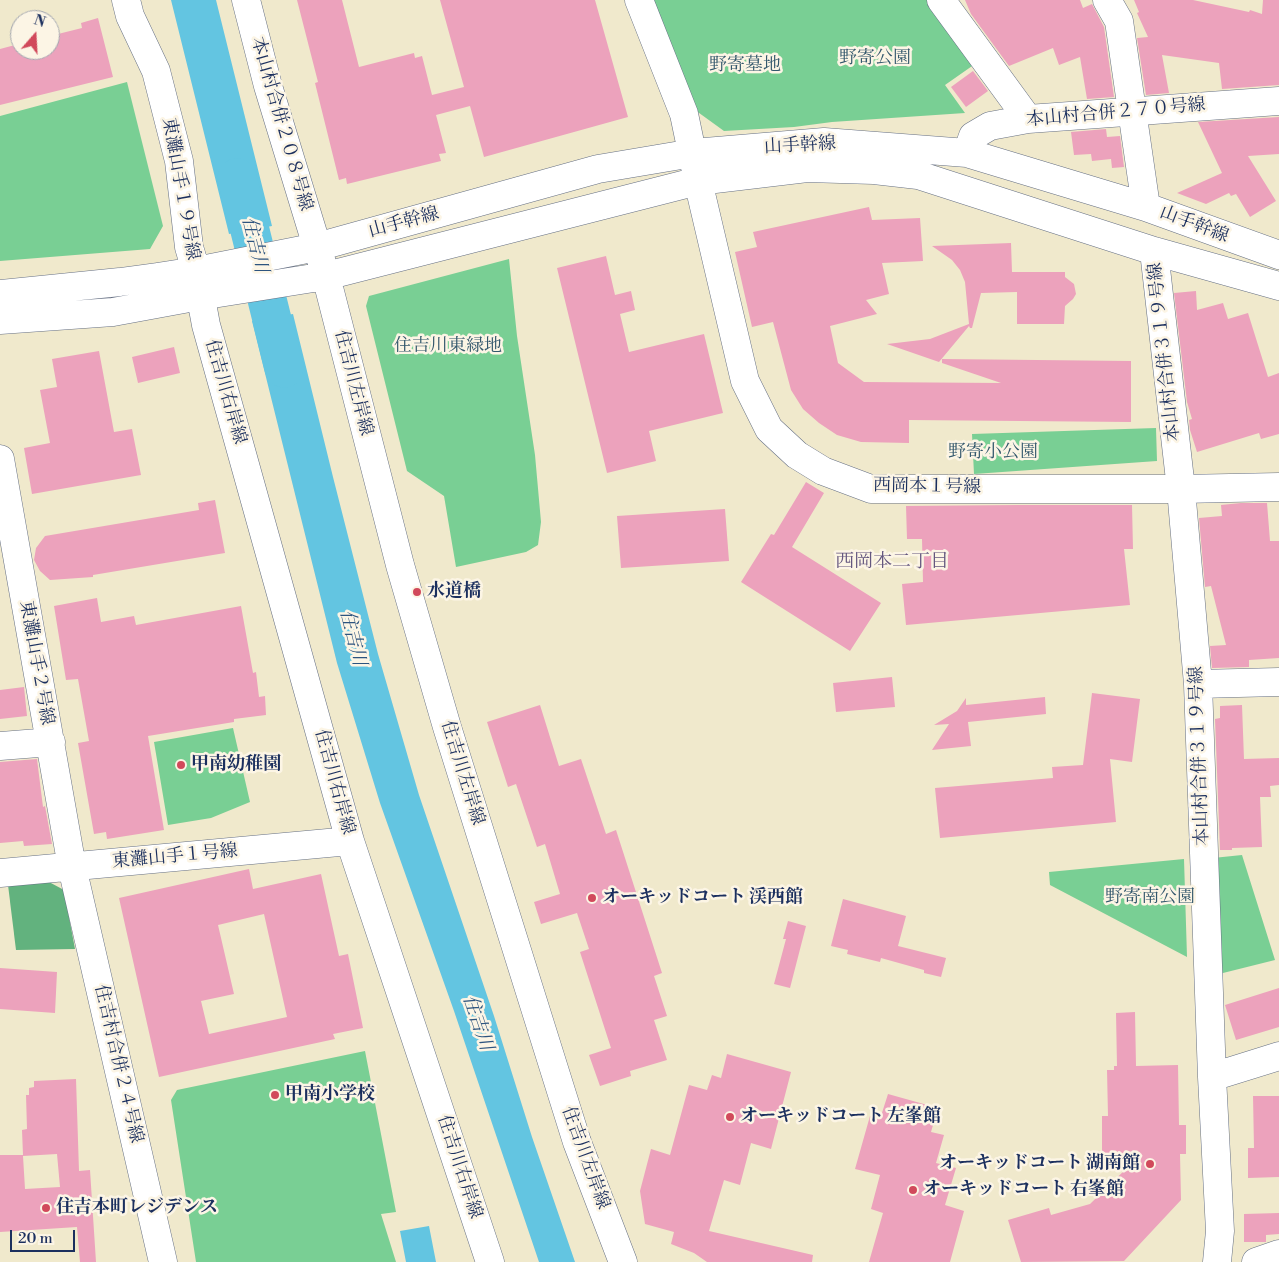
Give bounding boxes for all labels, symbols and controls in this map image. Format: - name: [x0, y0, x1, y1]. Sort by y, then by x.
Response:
- north arrow: [10, 10, 60, 60]
- text: N: [31, 11, 48, 32]
- street label: 本山村合併２０８号線: [246, 35, 316, 213]
- park label: 野寄公園: [839, 48, 911, 70]
- park label: 野寄墓地: [709, 55, 781, 77]
- street label: 本山村合併２７０号線: [1025, 94, 1207, 132]
- street label: 東灘山手１９号線: [157, 116, 203, 262]
- street label: 山手幹線: [763, 133, 837, 159]
- street label: 山手幹線: [1157, 202, 1231, 248]
- street label: 山手幹線: [366, 203, 442, 243]
- water label: 住吉川: [236, 215, 272, 275]
- street label: 本山村合併３１９号線: [1145, 261, 1185, 443]
- street label: 住吉川左岸線: [329, 328, 377, 438]
- park label: 住吉川東緑地: [394, 336, 502, 358]
- street label: 住吉川右岸線: [200, 337, 250, 447]
- park label: 野寄小公園: [948, 442, 1038, 464]
- street label: 西岡本１号線: [873, 475, 981, 499]
- district label: 西岡本二丁目: [835, 551, 949, 573]
- place label: 水道橋: [427, 581, 481, 603]
- marker: 水道橋: [411, 586, 423, 598]
- street label: 東灘山手２号線: [14, 599, 58, 727]
- water label: 住吉川: [334, 608, 370, 668]
- street label: 本山村合併３１９号線: [1186, 666, 1214, 846]
- street label: 住吉川左岸線: [436, 718, 488, 828]
- street label: 住吉川右岸線: [310, 727, 358, 837]
- place label: 甲南幼稚園: [191, 754, 281, 776]
- marker: 甲南幼稚園: [175, 759, 187, 771]
- street label: 東灘山手１号線: [111, 841, 239, 873]
- place label: オーキッドコート 渓西館: [602, 887, 803, 909]
- park label: 野寄南公園: [1105, 887, 1195, 909]
- marker: オーキッドコート 渓西館: [586, 892, 598, 904]
- street label: 住吉村合併２４号線: [89, 983, 147, 1145]
- water label: 住吉川: [457, 992, 497, 1054]
- place label: 甲南小学校: [285, 1084, 375, 1106]
- marker: 甲南小学校: [269, 1089, 281, 1101]
- street label: 住吉川左岸線: [556, 1104, 614, 1212]
- place label: オーキッドコート 左峯館: [740, 1106, 941, 1128]
- marker: オーキッドコート 左峯館: [724, 1111, 736, 1123]
- street label: 住吉川右岸線: [432, 1112, 486, 1222]
- place label: オーキッドコート 湖南館: [939, 1153, 1140, 1175]
- marker: オーキッドコート 湖南館: [1144, 1158, 1156, 1170]
- place label: オーキッドコート 右峯館: [923, 1179, 1124, 1201]
- marker: オーキッドコート 右峯館: [907, 1184, 919, 1196]
- place label: 住吉本町レジデンス: [56, 1197, 218, 1219]
- marker: 住吉本町レジデンス: [40, 1202, 52, 1214]
- scale bar: [12, 1220, 78, 1252]
- text: 20 m: [18, 1229, 53, 1248]

